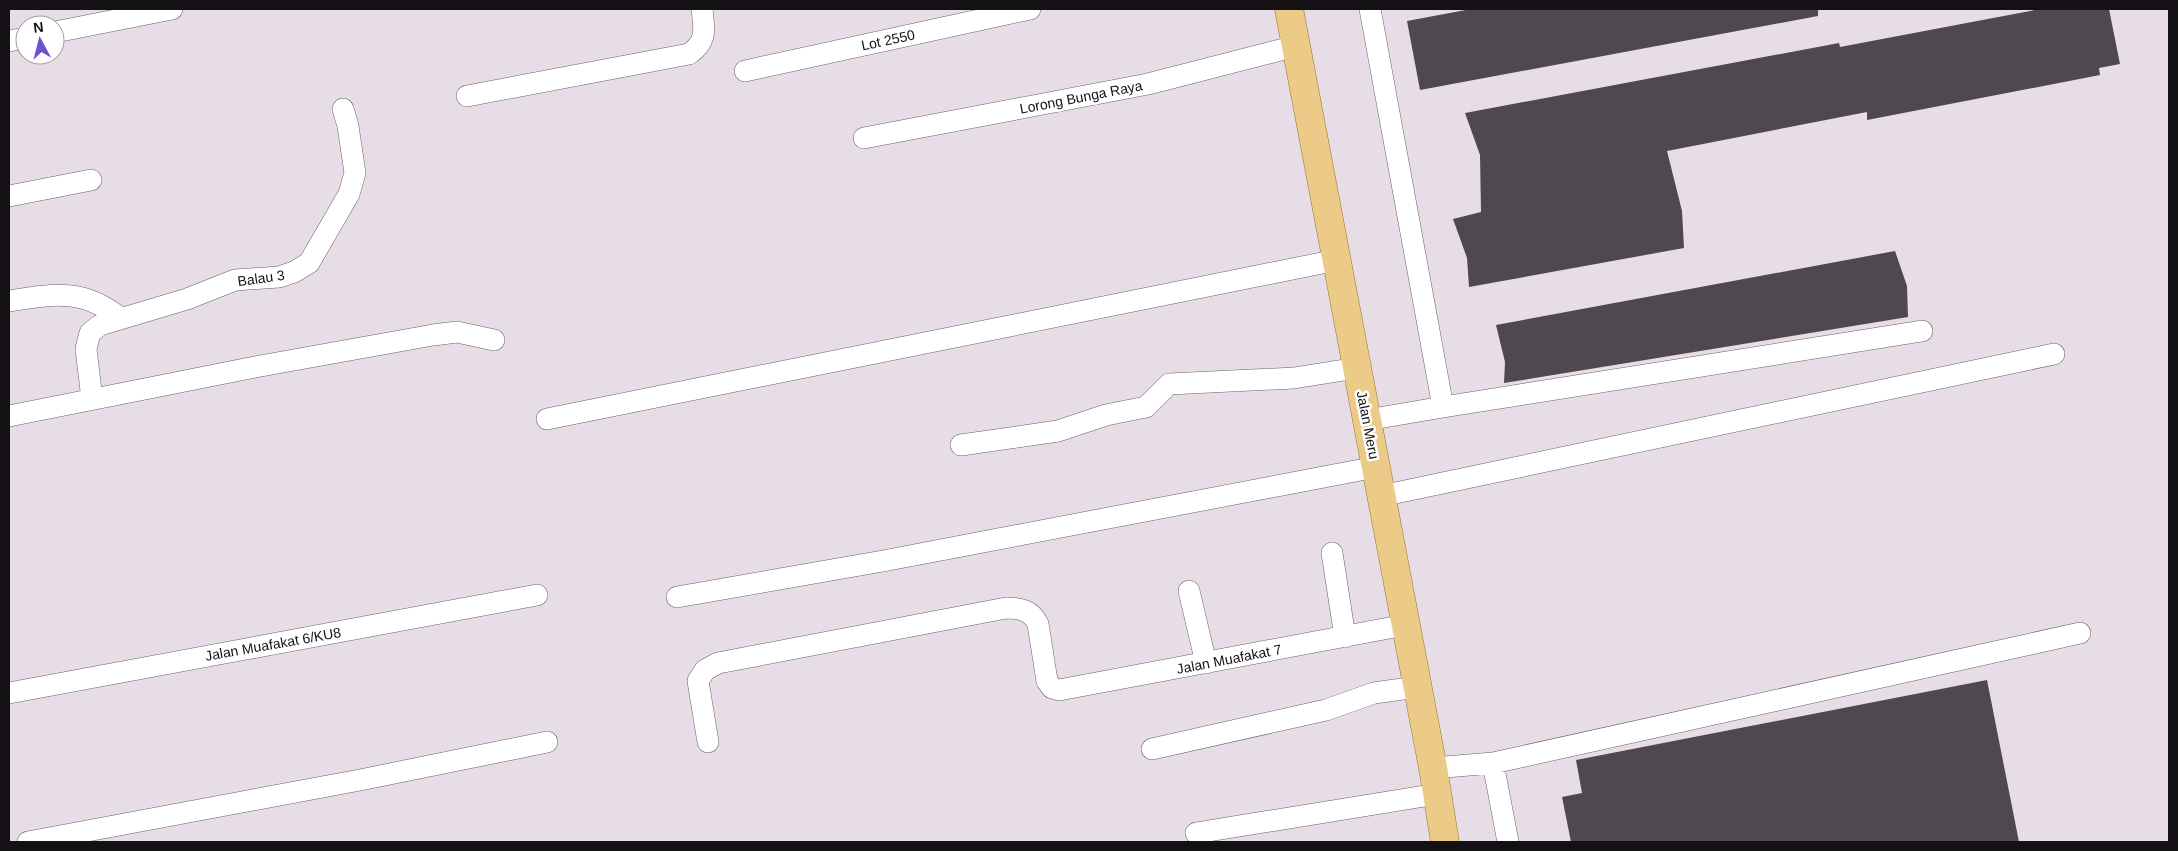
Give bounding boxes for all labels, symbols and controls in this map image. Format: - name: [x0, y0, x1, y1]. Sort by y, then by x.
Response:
- north arrow: [15, 15, 65, 65]
- text: N: [32, 19, 44, 36]
- street label: Lot 2550: [860, 26, 917, 53]
- street label: Lorong Bunga Raya: [1018, 77, 1144, 117]
- street label: Balau 3: [236, 267, 286, 289]
- street label: Jalan Meru: [1354, 389, 1382, 461]
- street label: Jalan Muafakat 6/KU8: [204, 624, 342, 664]
- street label: Jalan Muafakat 7: [1175, 641, 1283, 677]

